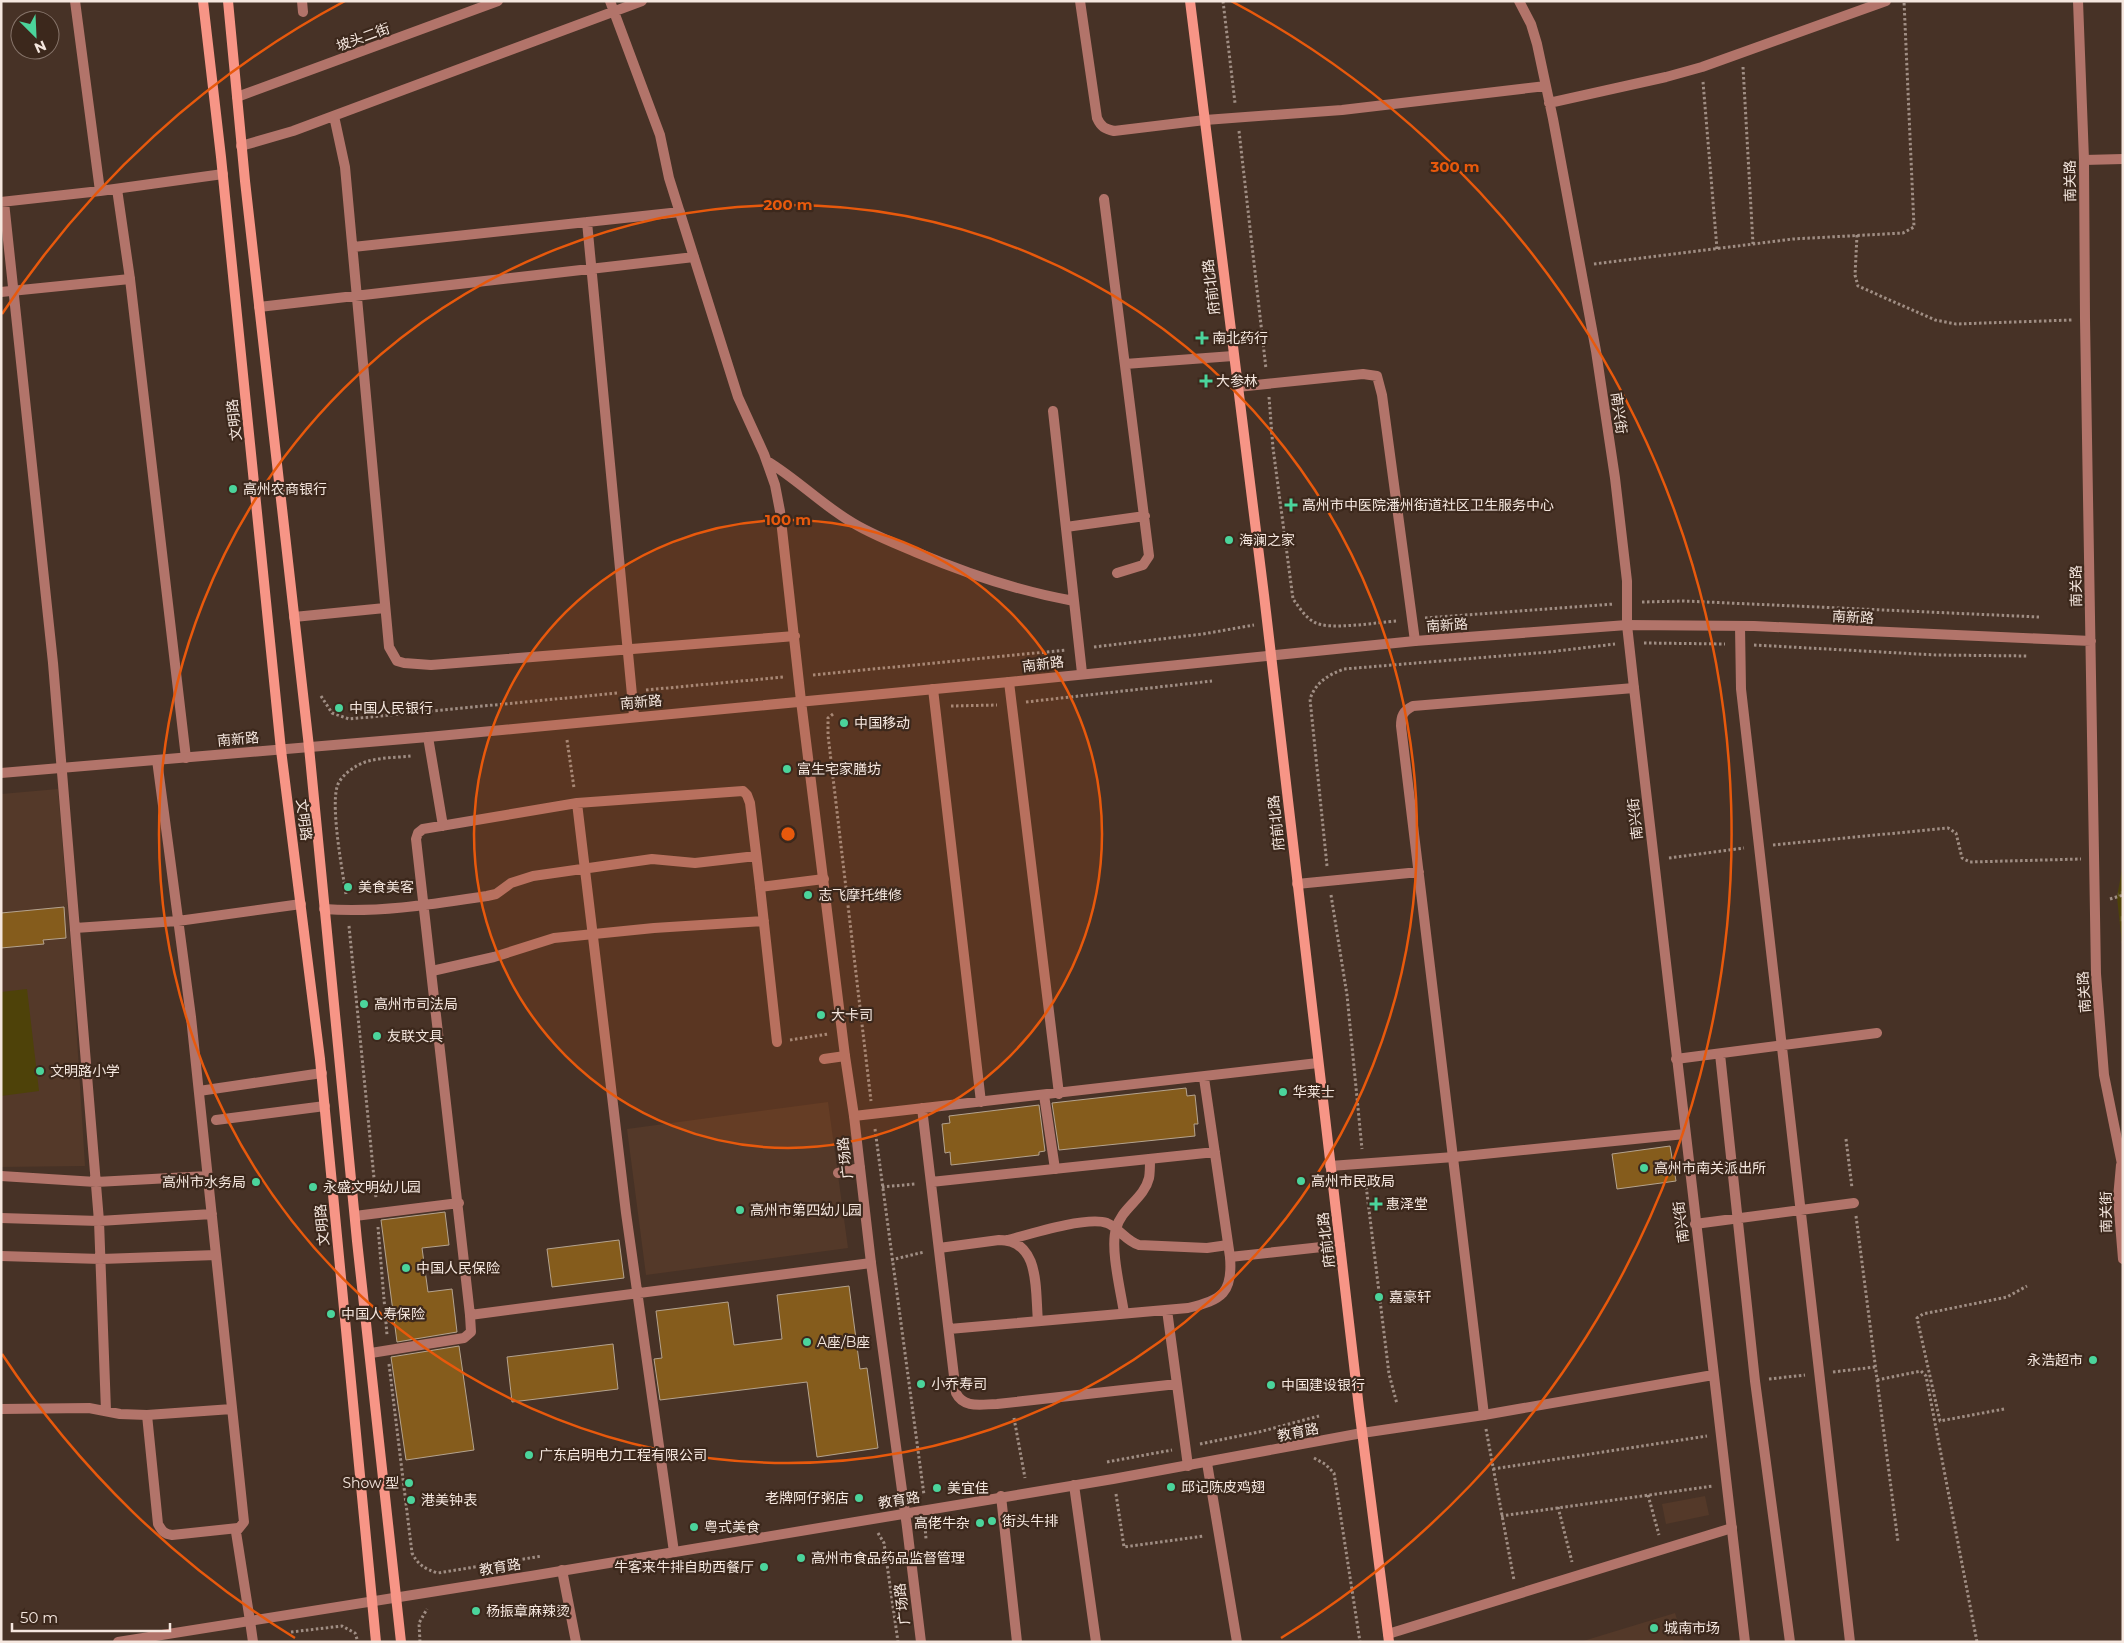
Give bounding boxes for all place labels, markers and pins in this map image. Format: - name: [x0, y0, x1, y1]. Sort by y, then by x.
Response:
- place label: 南北药行: [1212, 329, 1268, 347]
- marker: 南北药行: [1196, 332, 1208, 344]
- place label: 大参林: [1216, 372, 1258, 390]
- marker: 大参林: [1200, 375, 1212, 387]
- place label: 高州农商银行: [243, 480, 327, 498]
- marker: 高州农商银行: [227, 483, 239, 495]
- place label: 高州市中医院潘州街道社区卫生服务中心: [1302, 496, 1554, 514]
- marker: 高州市中医院潘州街道社区卫生服务中心: [1284, 498, 1298, 512]
- place label: 海澜之家: [1239, 531, 1295, 549]
- marker: 海澜之家: [1223, 534, 1235, 546]
- place label: 中国人民银行: [349, 699, 433, 717]
- marker: 中国人民银行: [333, 702, 345, 714]
- place label: 中国移动: [854, 714, 910, 732]
- marker: 中国移动: [838, 717, 850, 729]
- place label: 富生宅家膳坊: [797, 760, 881, 778]
- marker: 富生宅家膳坊: [781, 763, 793, 775]
- centre of rings: [779, 825, 797, 843]
- place label: 美食美客: [358, 878, 414, 896]
- marker: 美食美客: [342, 881, 354, 893]
- place label: 志飞摩托维修: [818, 886, 902, 904]
- marker: 志飞摩托维修: [802, 889, 814, 901]
- place label: 高州市司法局: [374, 995, 458, 1013]
- marker: 高州市司法局: [358, 998, 370, 1010]
- place label: 大卡司: [831, 1006, 873, 1024]
- marker: 大卡司: [815, 1009, 827, 1021]
- place label: 友联文具: [387, 1027, 443, 1045]
- marker: 友联文具: [371, 1030, 383, 1042]
- place label: 文明路小学: [50, 1062, 120, 1080]
- marker: 文明路小学: [34, 1065, 46, 1077]
- place label: 华莱士: [1293, 1083, 1335, 1101]
- marker: 华莱士: [1277, 1086, 1289, 1098]
- place label: 高州市南关派出所: [1654, 1159, 1766, 1177]
- marker: 高州市南关派出所: [1638, 1162, 1650, 1174]
- place label: 高州市民政局: [1311, 1172, 1395, 1190]
- place label: 高州市水务局: [162, 1173, 246, 1191]
- marker: 高州市民政局: [1295, 1175, 1307, 1187]
- marker: 高州市水务局: [250, 1176, 262, 1188]
- place label: 永盛文明幼儿园: [323, 1178, 421, 1196]
- marker: 永盛文明幼儿园: [307, 1181, 319, 1193]
- place label: 惠泽堂: [1386, 1195, 1428, 1213]
- marker: 惠泽堂: [1370, 1198, 1382, 1210]
- place label: 高州市第四幼儿园: [750, 1201, 862, 1219]
- marker: 高州市第四幼儿园: [734, 1204, 746, 1216]
- place label: 中国人民保险: [416, 1259, 500, 1277]
- marker: 中国人民保险: [400, 1262, 412, 1274]
- place label: 嘉豪轩: [1389, 1288, 1431, 1306]
- marker: 嘉豪轩: [1373, 1291, 1385, 1303]
- place label: 中国人寿保险: [341, 1305, 425, 1323]
- marker: 中国人寿保险: [325, 1308, 337, 1320]
- place label: A座/B座: [817, 1333, 870, 1351]
- marker: A座/B座: [801, 1336, 813, 1348]
- place label: 永浩超市: [2027, 1351, 2083, 1369]
- marker: 永浩超市: [2087, 1354, 2099, 1366]
- place label: 小乔寿司: [931, 1375, 987, 1393]
- place label: 中国建设银行: [1281, 1376, 1365, 1394]
- marker: 小乔寿司: [915, 1378, 927, 1390]
- marker: 中国建设银行: [1265, 1379, 1277, 1391]
- place label: 广东启明电力工程有限公司: [539, 1446, 707, 1464]
- marker: 广东启明电力工程有限公司: [523, 1449, 535, 1461]
- place label: Show 型: [342, 1474, 399, 1492]
- marker: Show 型: [403, 1477, 415, 1489]
- place label: 邱记陈皮鸡翅: [1181, 1478, 1265, 1496]
- place label: 美宜佳: [947, 1479, 989, 1497]
- marker: 邱记陈皮鸡翅: [1165, 1481, 1177, 1493]
- marker: 美宜佳: [931, 1482, 943, 1494]
- place label: 老牌阿仔粥店: [765, 1489, 849, 1507]
- place label: 港美钟表: [421, 1491, 477, 1509]
- marker: 老牌阿仔粥店: [853, 1492, 865, 1504]
- marker: 港美钟表: [405, 1494, 417, 1506]
- place label: 街头牛排: [1002, 1512, 1058, 1530]
- place label: 高佬牛杂: [914, 1514, 970, 1532]
- marker: 街头牛排: [986, 1515, 998, 1527]
- marker: 高佬牛杂: [974, 1517, 986, 1529]
- place label: 粤式美食: [704, 1518, 760, 1536]
- marker: 粤式美食: [688, 1521, 700, 1533]
- place label: 高州市食品药品监督管理: [811, 1549, 965, 1567]
- marker: 高州市食品药品监督管理: [795, 1552, 807, 1564]
- place label: 牛客来牛排自助西餐厅: [614, 1558, 754, 1576]
- marker: 牛客来牛排自助西餐厅: [758, 1561, 770, 1573]
- place label: 杨振章麻辣烫: [486, 1602, 570, 1620]
- marker: 杨振章麻辣烫: [470, 1605, 482, 1617]
- place label: 城南市场: [1664, 1619, 1720, 1637]
- marker: 城南市场: [1648, 1622, 1660, 1634]

